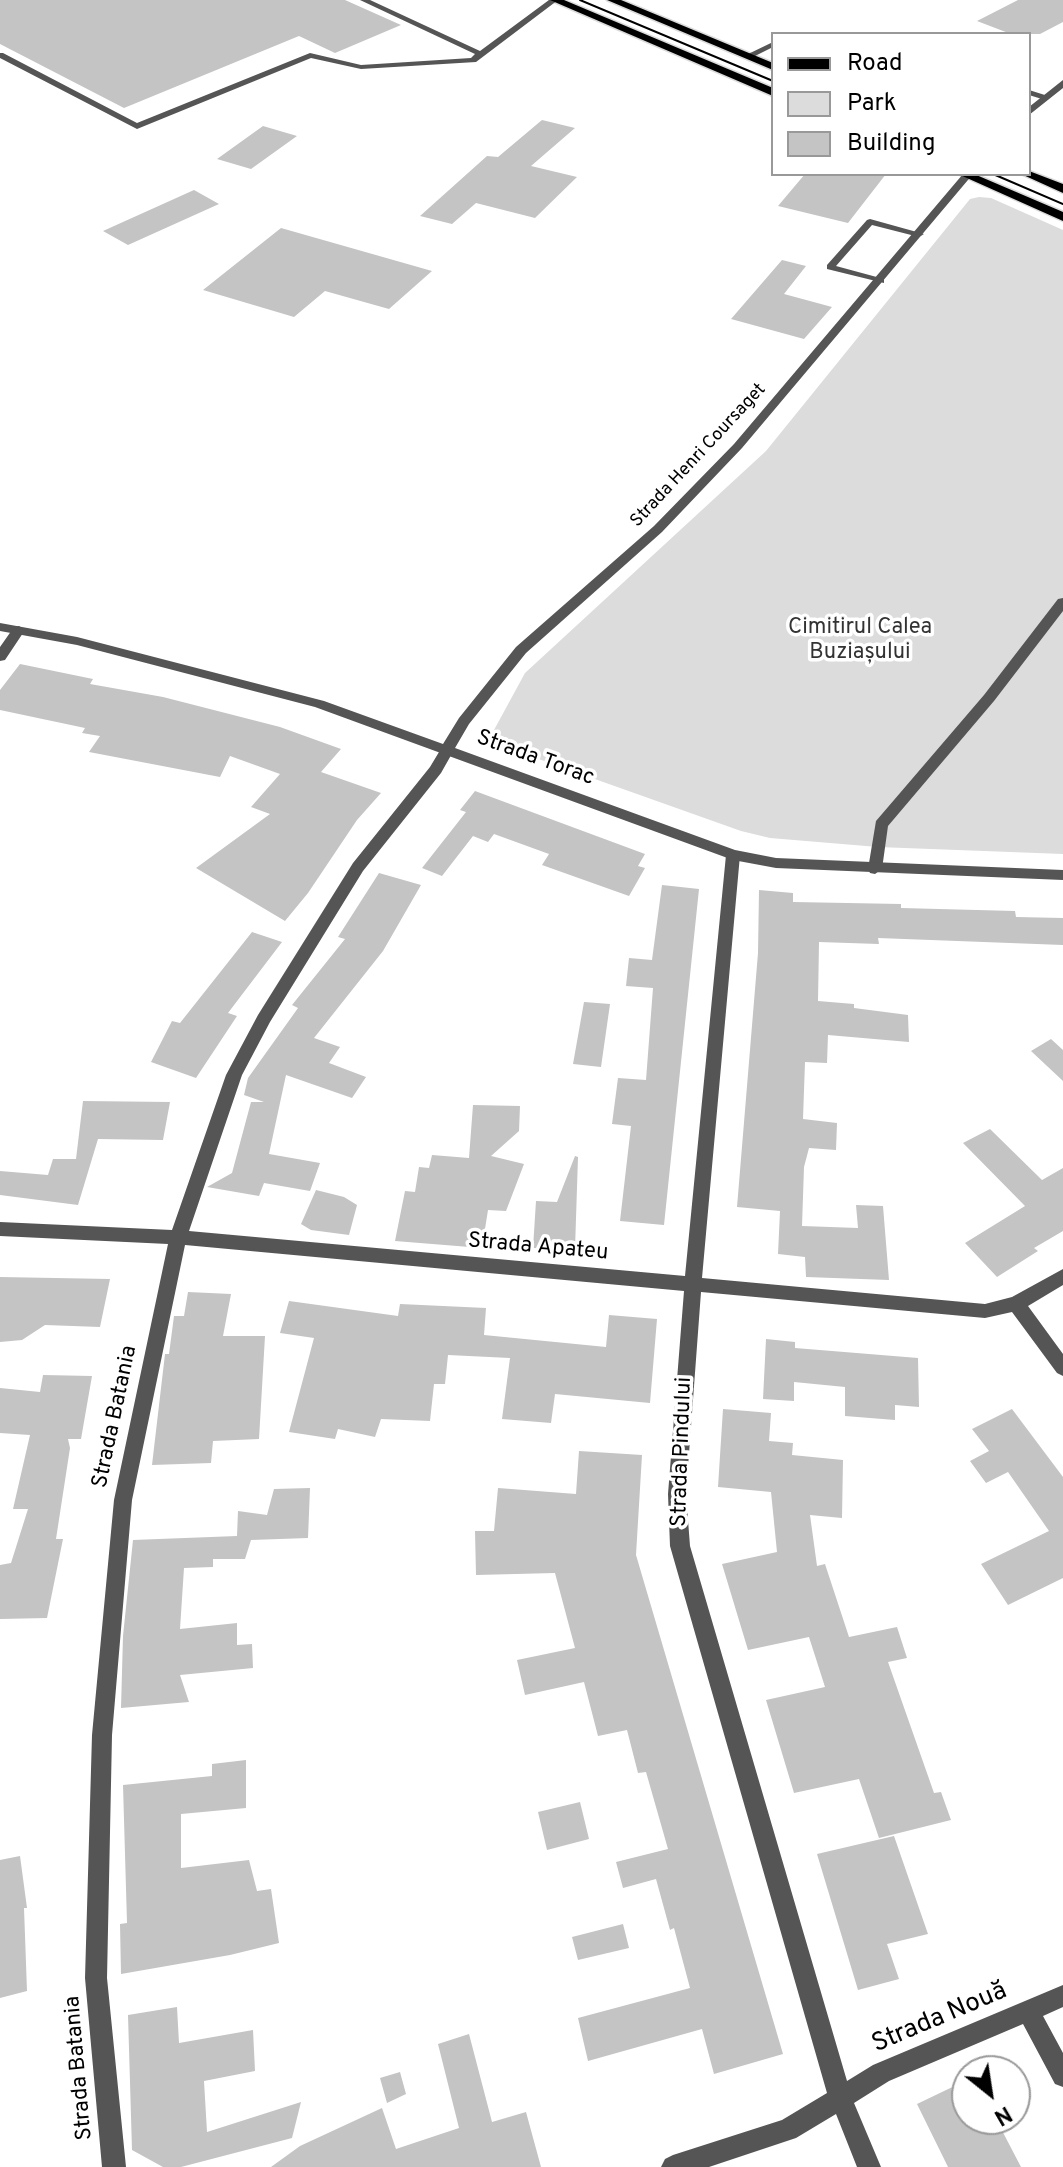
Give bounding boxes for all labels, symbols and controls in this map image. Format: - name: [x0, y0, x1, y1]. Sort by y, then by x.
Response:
- legend: [771, 32, 1031, 176]
- text: Road: [847, 49, 903, 79]
- text: Park: [847, 89, 897, 119]
- text: Building: [847, 129, 936, 159]
- street label: Strada Henri Coursaget: [627, 380, 771, 532]
- park label: Cimitirul Calea Buziașului: [788, 616, 932, 668]
- street label: Strada Torac: [472, 725, 598, 793]
- street label: Strada Apateu: [467, 1229, 609, 1267]
- street label: Strada Batania: [88, 1343, 144, 1491]
- street label: Strada Pindului: [667, 1376, 699, 1528]
- street label: Strada Nouă: [868, 1977, 1012, 2061]
- street label: Strada Batania: [61, 1995, 99, 2141]
- north arrow: [951, 2055, 1031, 2135]
- text: N: [989, 2099, 1016, 2130]

